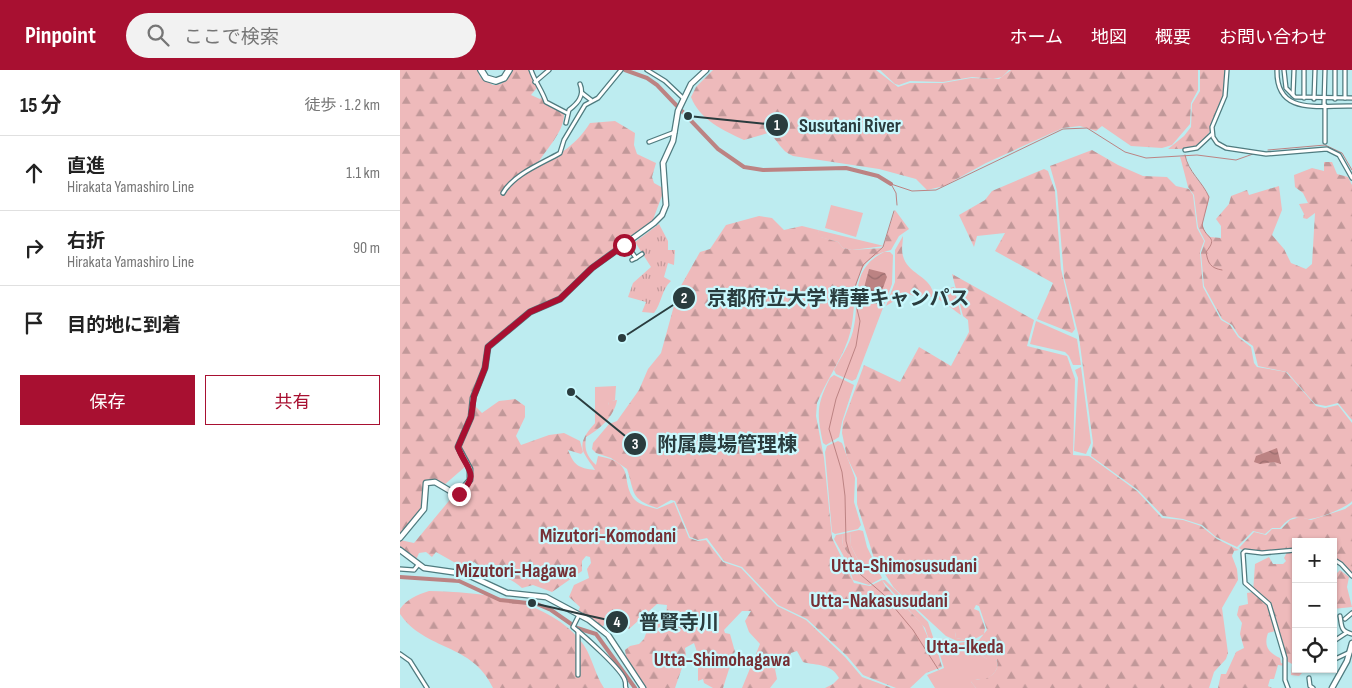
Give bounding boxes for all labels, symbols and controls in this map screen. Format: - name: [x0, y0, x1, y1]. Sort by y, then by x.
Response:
- search box: [126, 13, 476, 58]
- text: Pinpoint: [25, 21, 96, 50]
- icon: search: [144, 21, 172, 49]
- text: ここで検索: [184, 26, 279, 49]
- text: ホーム: [1010, 27, 1063, 48]
- text: 地図: [1091, 27, 1127, 48]
- text: 概要: [1155, 27, 1191, 48]
- text: お問い合わせ: [1219, 27, 1327, 48]
- text: 15 分: [20, 93, 62, 118]
- text: 徒歩 · 1.2 km: [305, 96, 380, 115]
- callout: Susutani River: [764, 107, 911, 142]
- text: Susutani River: [799, 114, 901, 138]
- text: 1: [774, 116, 780, 135]
- text: 直進: [67, 155, 105, 178]
- icon: ahead: [20, 159, 48, 187]
- text: 1.1 km: [346, 164, 380, 183]
- text: Hirakata Yamashiro Line: [67, 178, 194, 197]
- text: 右折: [67, 230, 105, 253]
- icon: right: [20, 234, 48, 262]
- route start: [613, 234, 636, 257]
- text: 90 m: [353, 239, 380, 258]
- text: Hirakata Yamashiro Line: [67, 253, 194, 272]
- callout: 京都府立大学 精華キャンパス: [671, 280, 979, 315]
- text: 京都府立大学 精華キャンパス: [706, 287, 970, 311]
- text: 2: [681, 289, 687, 308]
- icon: arrive: [20, 309, 48, 337]
- text: 目的地に到着: [67, 314, 181, 337]
- button: 保存: [20, 375, 195, 425]
- button: 共有: [205, 375, 380, 425]
- callout: 附属農場管理棟: [622, 427, 807, 462]
- text: 附属農場管理棟: [657, 433, 797, 457]
- text: 3: [632, 435, 639, 454]
- route end: [448, 483, 471, 506]
- district label: Mizutori-Komodani: [540, 524, 676, 548]
- map controls: [1292, 538, 1337, 673]
- button: +: [1292, 538, 1337, 583]
- district label: Utta-Shimosusudani: [831, 554, 977, 578]
- district label: Mizutori-Hagawa: [455, 559, 577, 583]
- button: −: [1292, 583, 1337, 628]
- district label: Utta-Nakasusudani: [810, 589, 948, 613]
- callout: 普賢寺川: [604, 604, 729, 639]
- text: 普賢寺川: [639, 611, 719, 635]
- text: 4: [614, 613, 621, 632]
- button: locate: [1292, 628, 1337, 673]
- district label: Utta-Ikeda: [926, 635, 1004, 659]
- district label: Utta-Shimohagawa: [654, 648, 790, 672]

